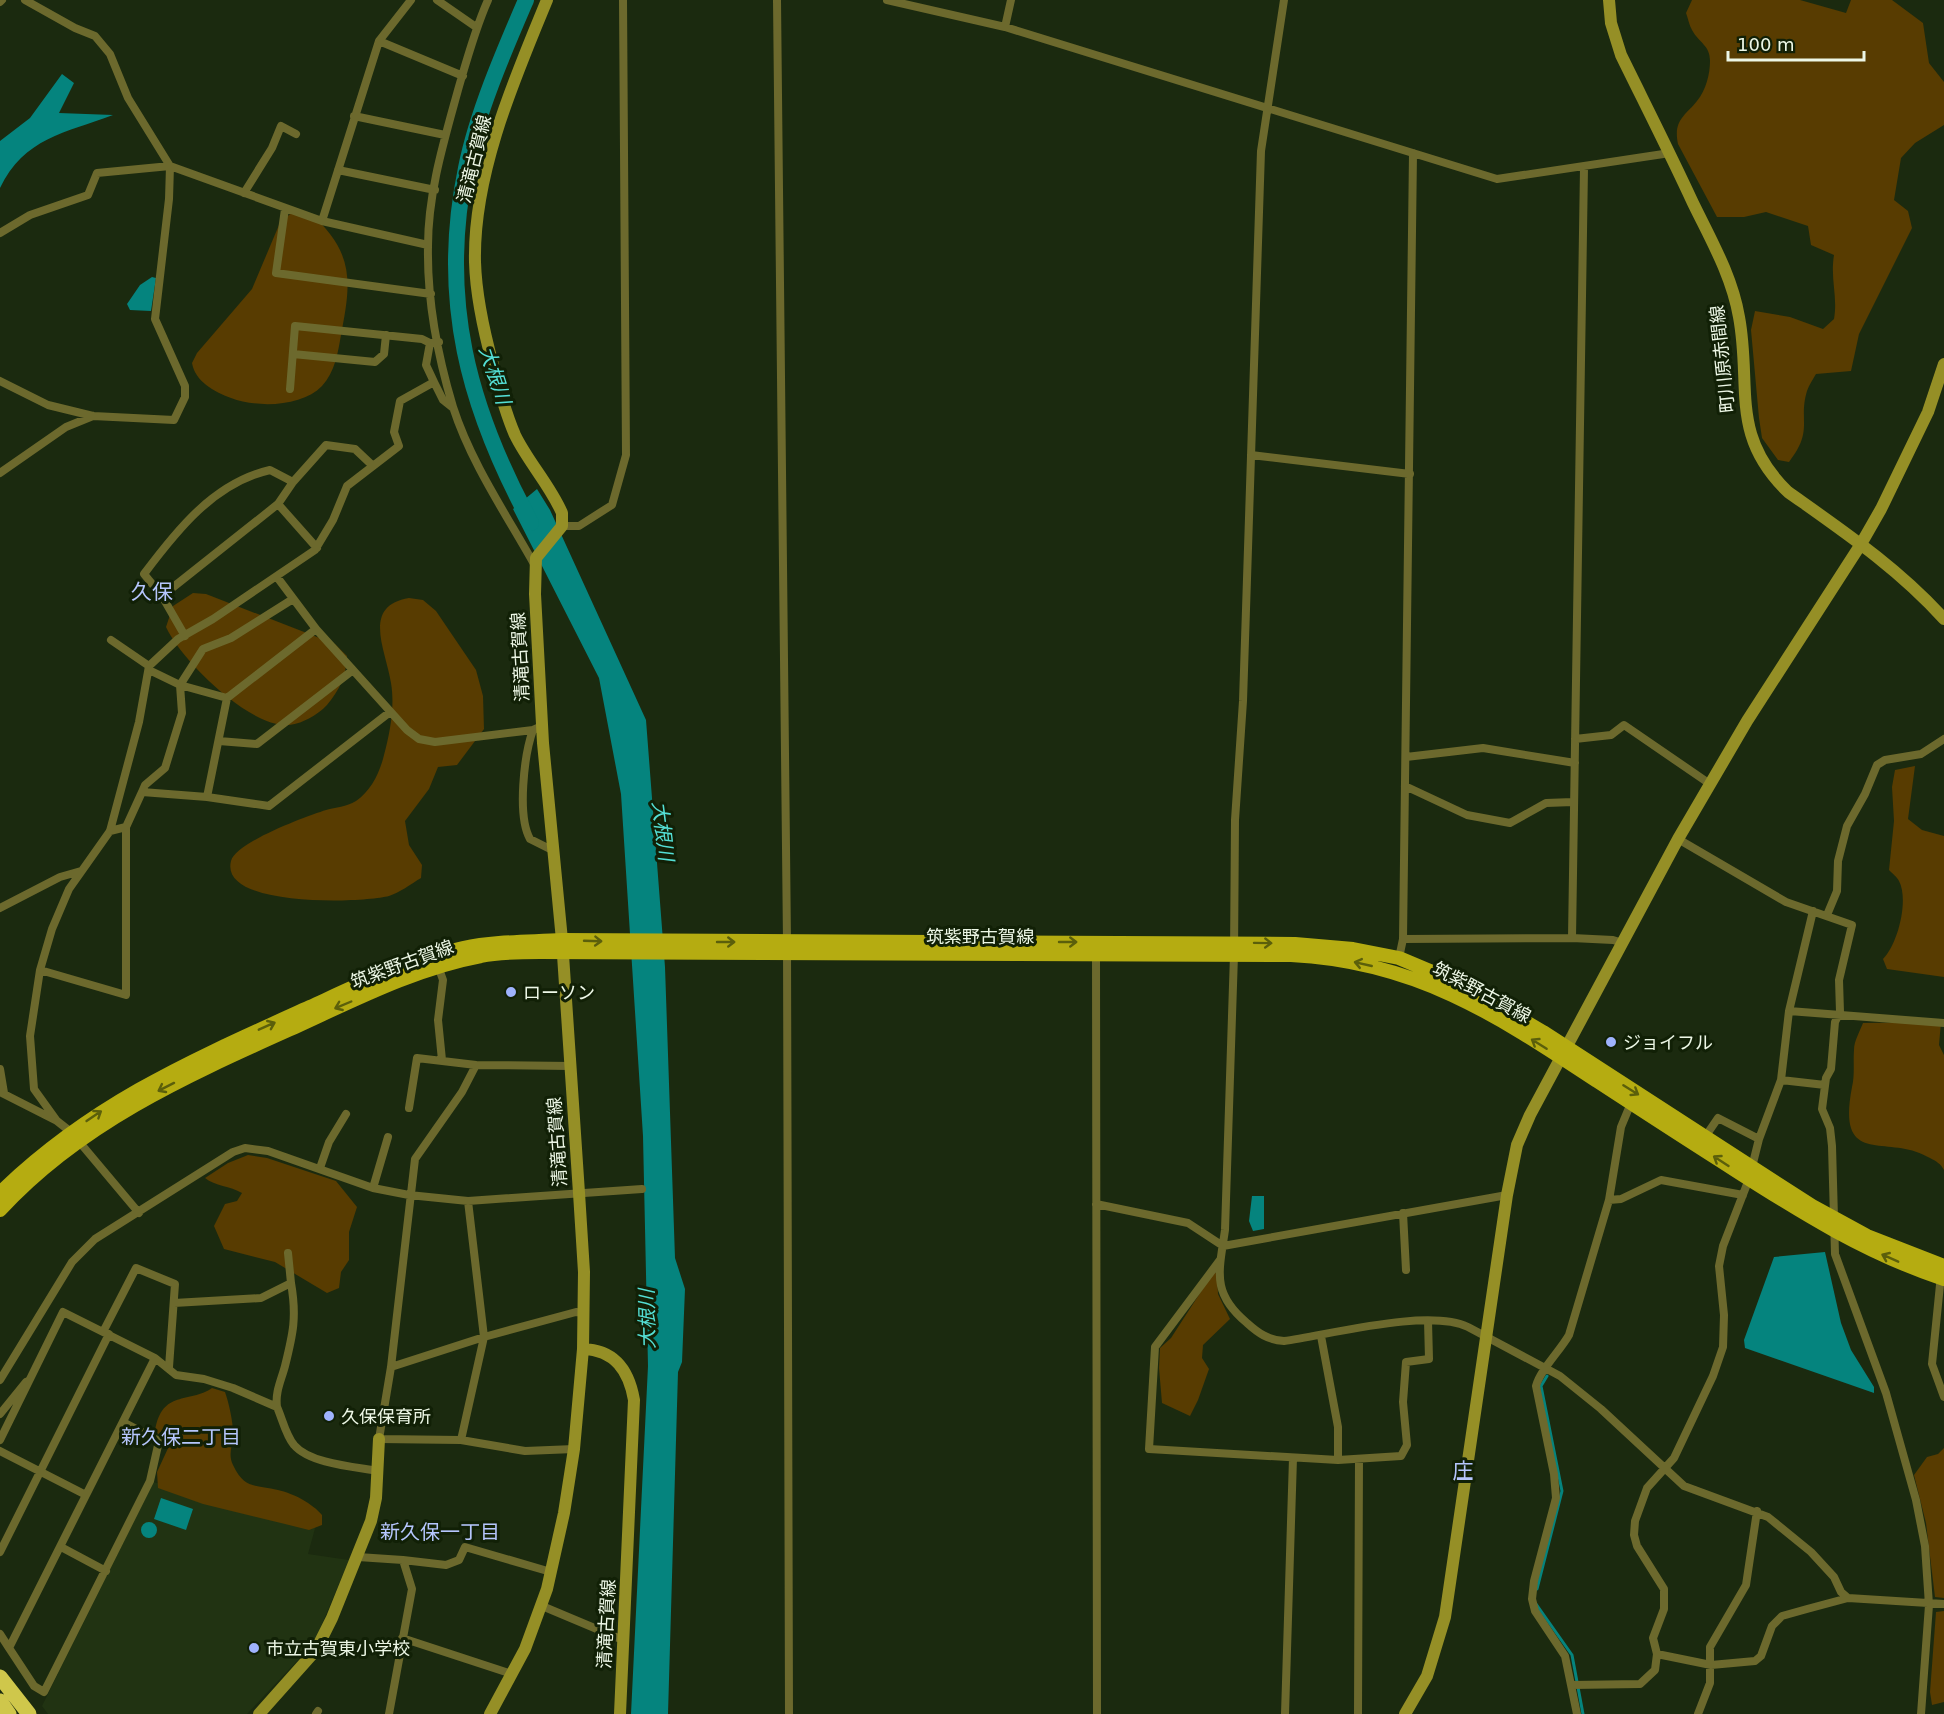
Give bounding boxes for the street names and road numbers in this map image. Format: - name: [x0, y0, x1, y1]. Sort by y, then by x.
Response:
- street label: 清滝古賀線: [453, 113, 495, 205]
- street label: 町川原赤間線: [1706, 304, 1738, 414]
- street label: 清滝古賀線: [507, 612, 533, 702]
- street label: 筑紫野古賀線: [926, 926, 1034, 947]
- street label: 筑紫野古賀線: [348, 936, 456, 992]
- street label: 筑紫野古賀線: [1429, 957, 1535, 1027]
- street label: 清滝古賀線: [543, 1096, 571, 1188]
- street label: 清滝古賀線: [593, 1579, 619, 1669]

